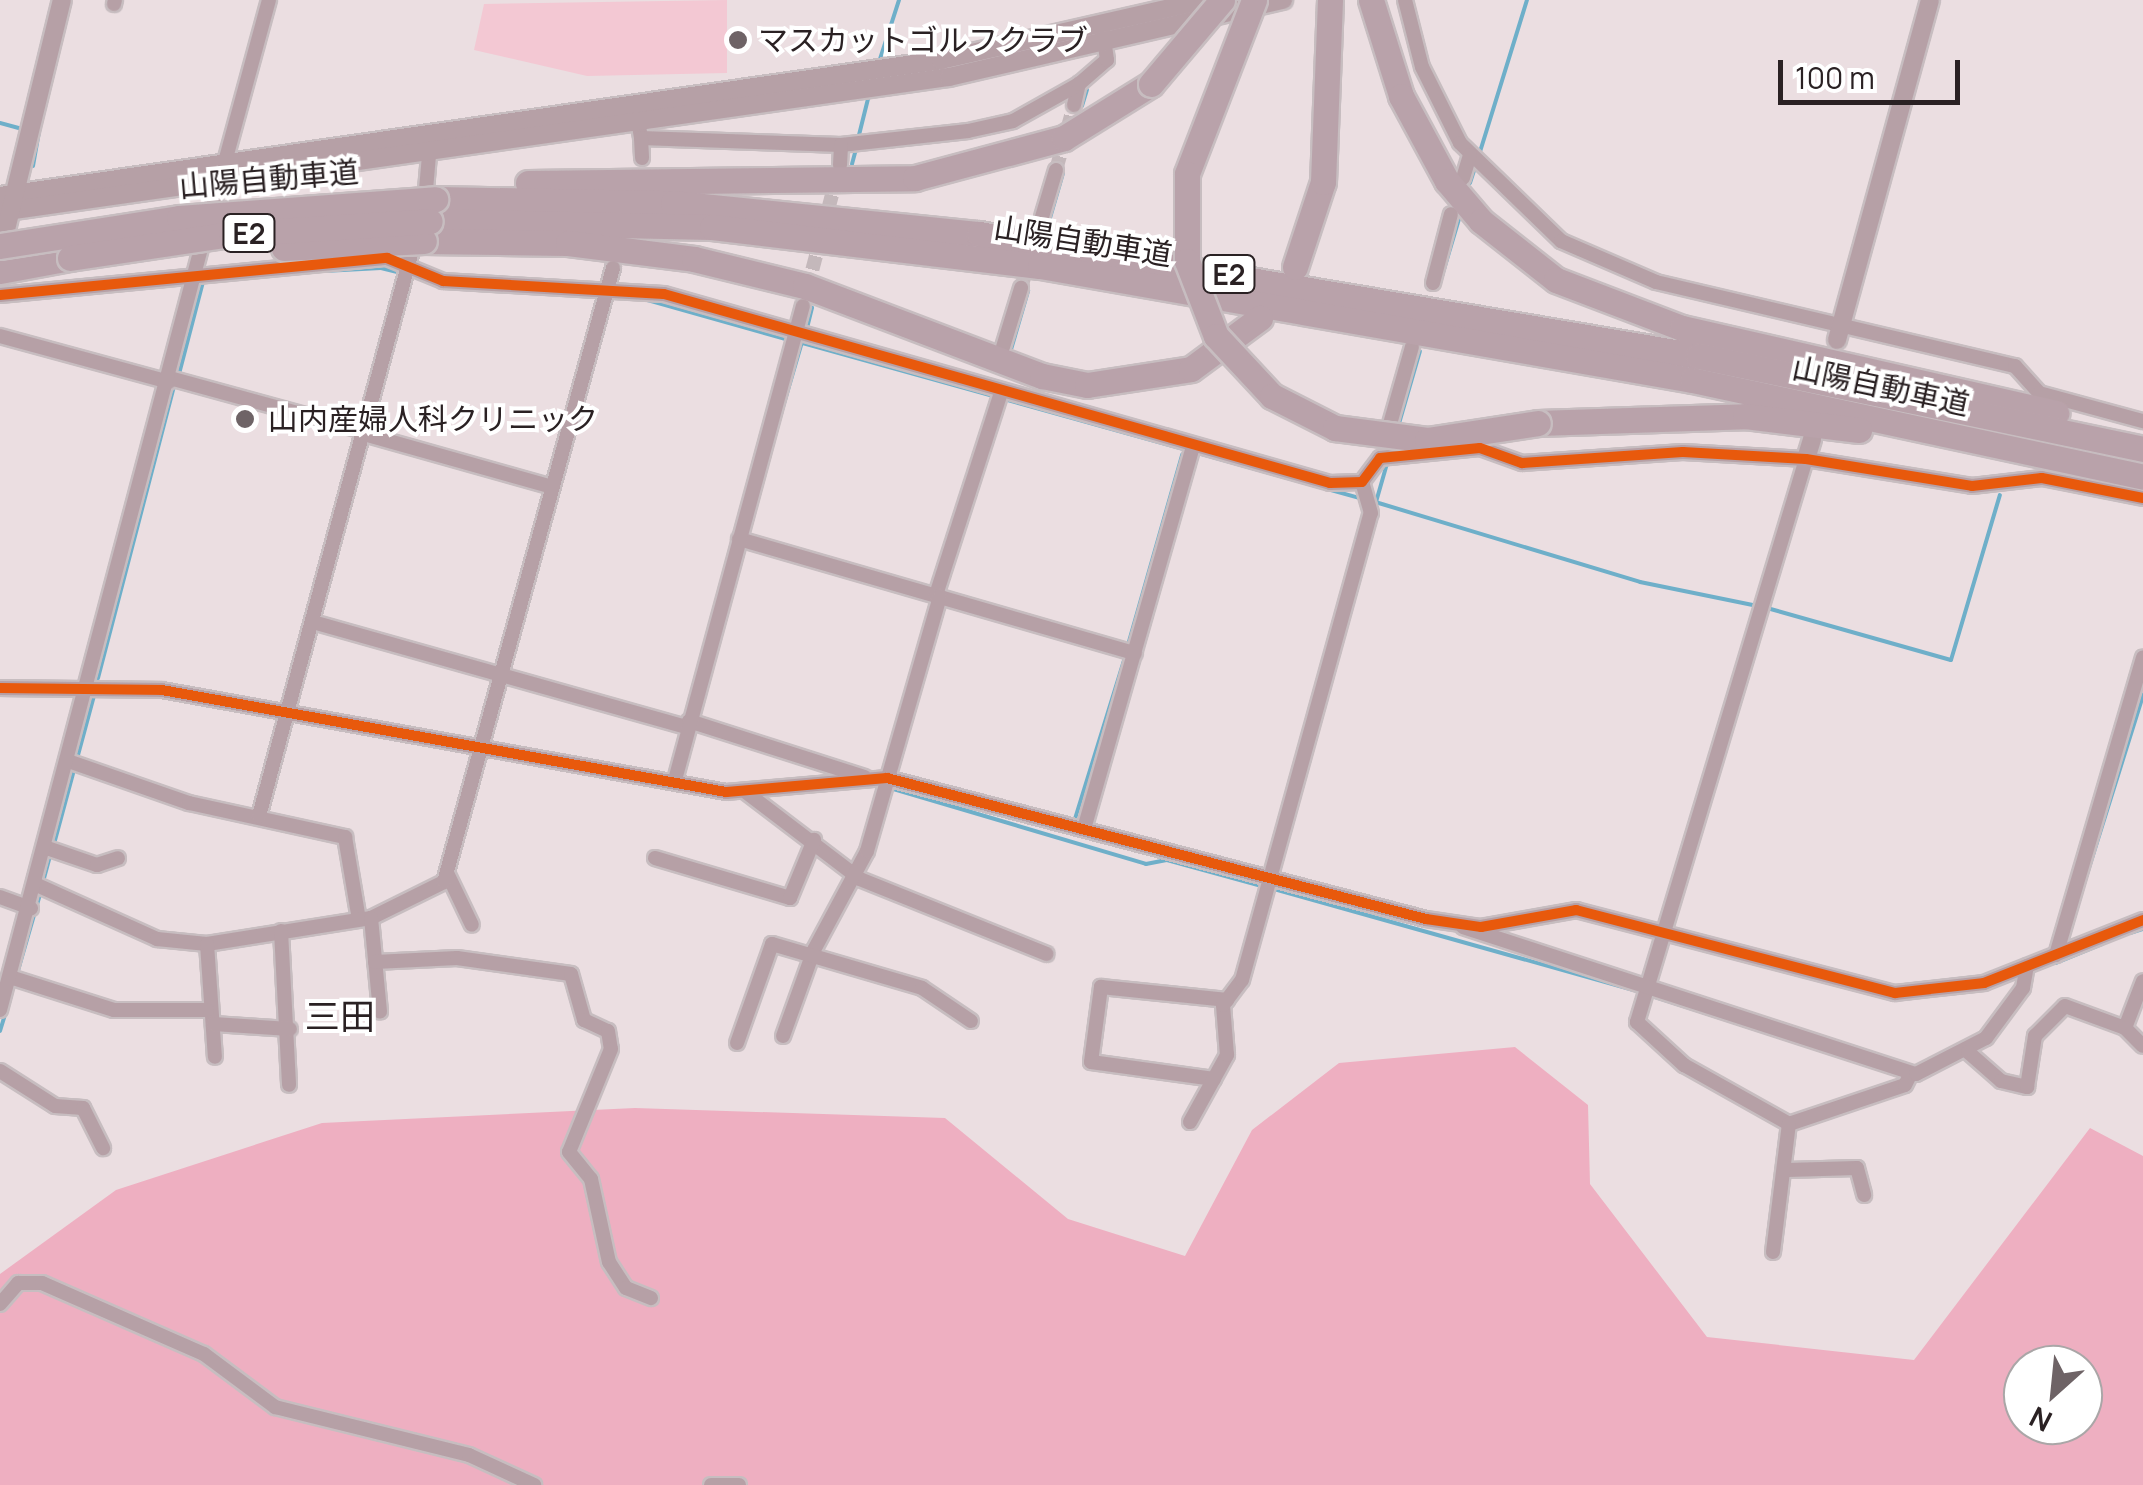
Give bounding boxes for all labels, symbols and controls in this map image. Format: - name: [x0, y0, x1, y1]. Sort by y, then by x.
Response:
- place label: マスカットゴルフクラブ: [758, 22, 1088, 58]
- marker: マスカットゴルフクラブ: [727, 29, 749, 51]
- scale bar: [1783, 40, 1966, 102]
- text: 100 m: [1795, 57, 1875, 98]
- street label: 山陽自動車道: [178, 153, 360, 205]
- street label: 山陽自動車道: [991, 209, 1175, 273]
- road number: E2: [222, 210, 276, 256]
- road number: E2: [1202, 251, 1256, 297]
- street label: 山陽自動車道: [1789, 350, 1973, 422]
- place label: 山内産婦人科クリニック: [268, 401, 598, 437]
- marker: 山内産婦人科クリニック: [232, 406, 258, 432]
- district label: 三田: [305, 995, 375, 1037]
- north arrow: [2003, 1345, 2103, 1445]
- text: N: [2023, 1398, 2058, 1441]

